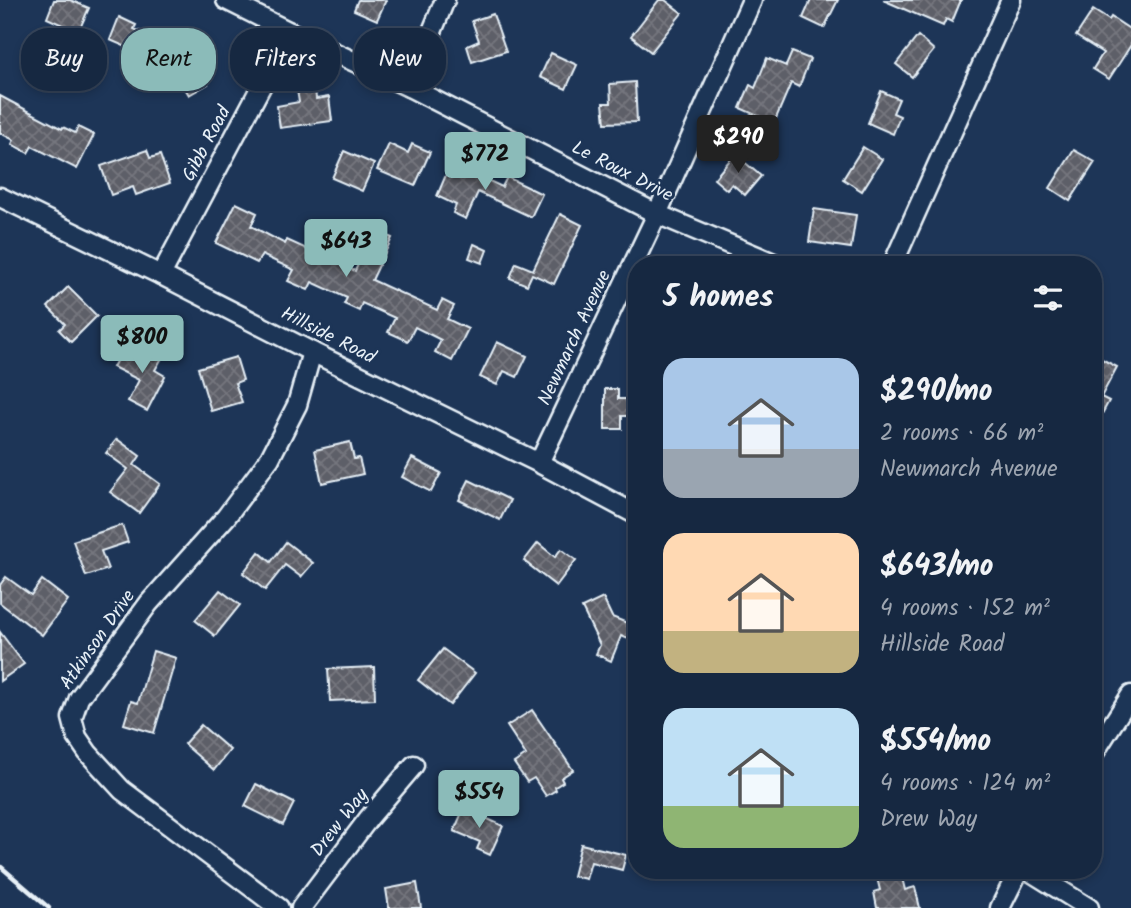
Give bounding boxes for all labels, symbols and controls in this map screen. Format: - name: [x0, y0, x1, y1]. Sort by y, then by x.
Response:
- chip: Buy: [21, 28, 107, 91]
- chip: Rent: [121, 28, 216, 91]
- chip: Filters: [230, 28, 340, 91]
- chip: New: [354, 28, 446, 91]
- street label: Gibb Road: [175, 100, 240, 187]
- pin: $290: [697, 116, 779, 175]
- text: $290: [713, 120, 763, 156]
- pin: $772: [444, 132, 526, 192]
- street label: Le Roux Drive: [566, 133, 679, 211]
- text: $772: [461, 137, 509, 173]
- pin: $643: [305, 219, 387, 279]
- text: $643: [320, 224, 372, 260]
- street label: Newmarch Avenue: [530, 265, 620, 411]
- text: 5 homes: [663, 274, 774, 322]
- icon: filters: [1029, 279, 1067, 317]
- street label: Hillside Road: [275, 299, 381, 373]
- pin: $800: [101, 316, 183, 375]
- text: $800: [117, 320, 167, 356]
- text: $290/mo: [880, 368, 993, 416]
- icon: home: [719, 386, 803, 470]
- text: 2 rooms · 66 m²: [880, 416, 1043, 452]
- text: Newmarch Avenue: [880, 452, 1058, 488]
- text: $643/mo: [880, 543, 994, 591]
- icon: home: [719, 561, 803, 645]
- street label: Atkinson Drive: [52, 583, 144, 696]
- text: 4 rooms · 152 m²: [880, 591, 1050, 627]
- text: Hillside Road: [880, 627, 1005, 663]
- text: $554/mo: [880, 718, 991, 766]
- icon: home: [719, 736, 803, 820]
- text: 4 rooms · 124 m²: [880, 766, 1050, 802]
- pin: $554: [438, 770, 520, 830]
- text: $554: [454, 775, 504, 811]
- street label: Drew Way: [303, 781, 377, 864]
- text: Drew Way: [880, 802, 977, 838]

